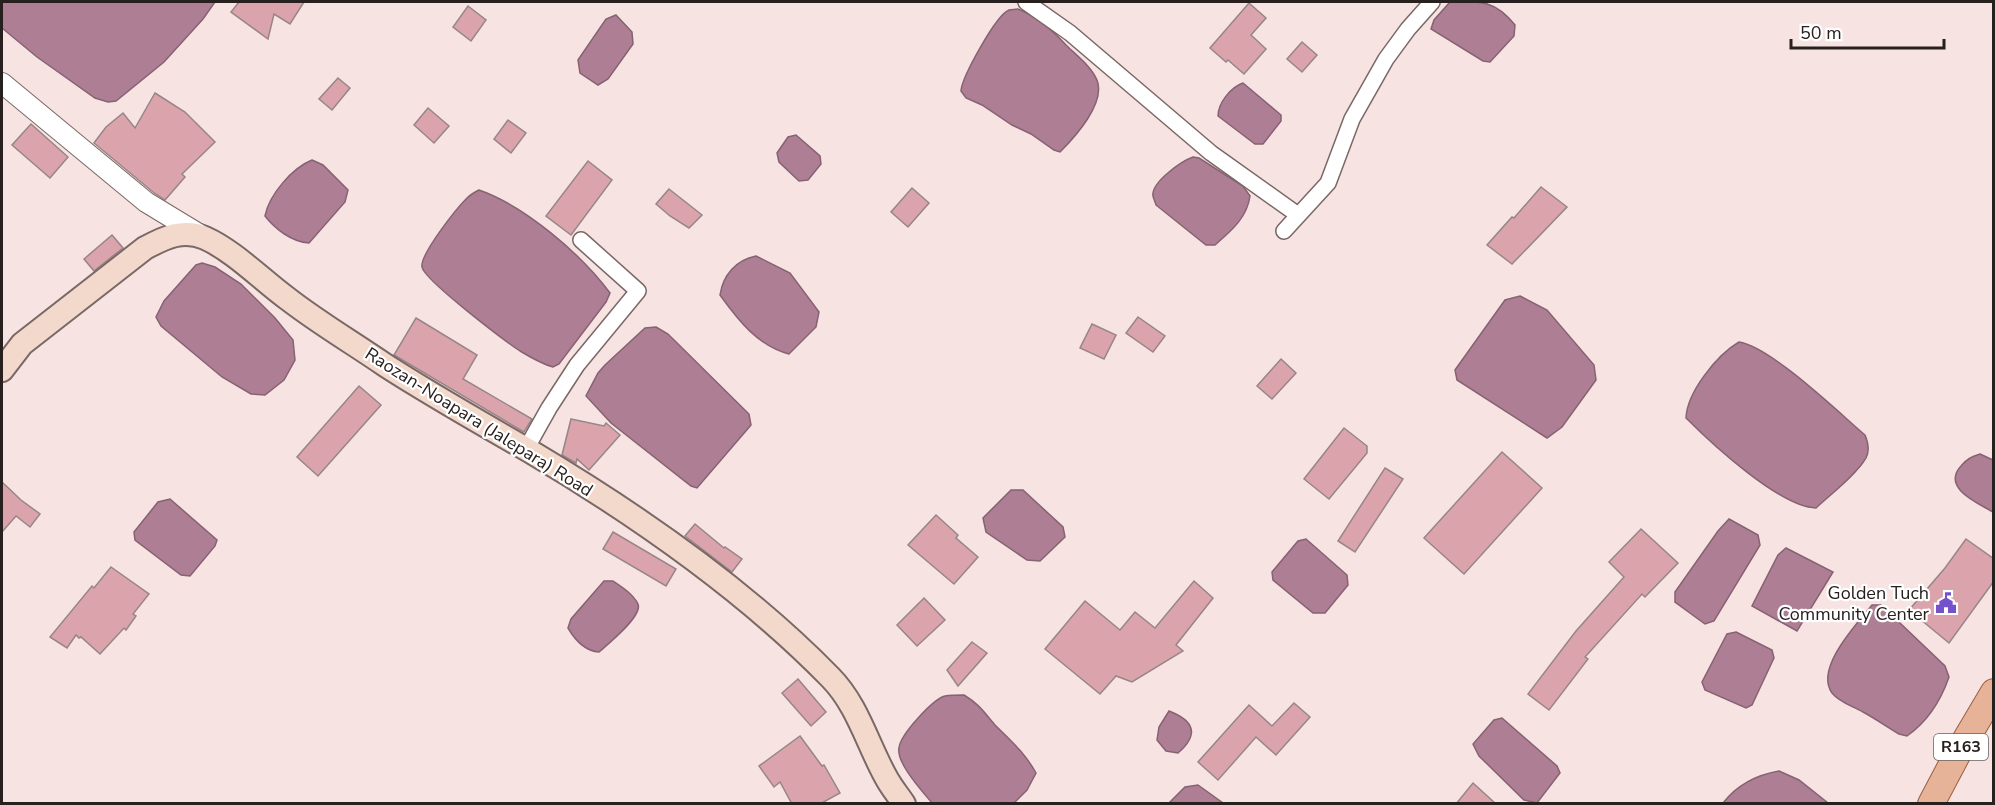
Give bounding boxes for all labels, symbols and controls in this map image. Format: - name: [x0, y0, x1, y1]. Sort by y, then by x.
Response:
- scale bar: [1791, 12, 1944, 50]
- text: 50 m: [1800, 21, 1842, 45]
- street label: Raozan-Noapara (Jalepara) Road: [360, 342, 598, 502]
- place label: Golden Tuch Community Center: [1778, 581, 1930, 626]
- public building icon: Golden Tuch Community Center: [1934, 591, 1958, 615]
- road number: R163: [1934, 734, 1988, 760]

